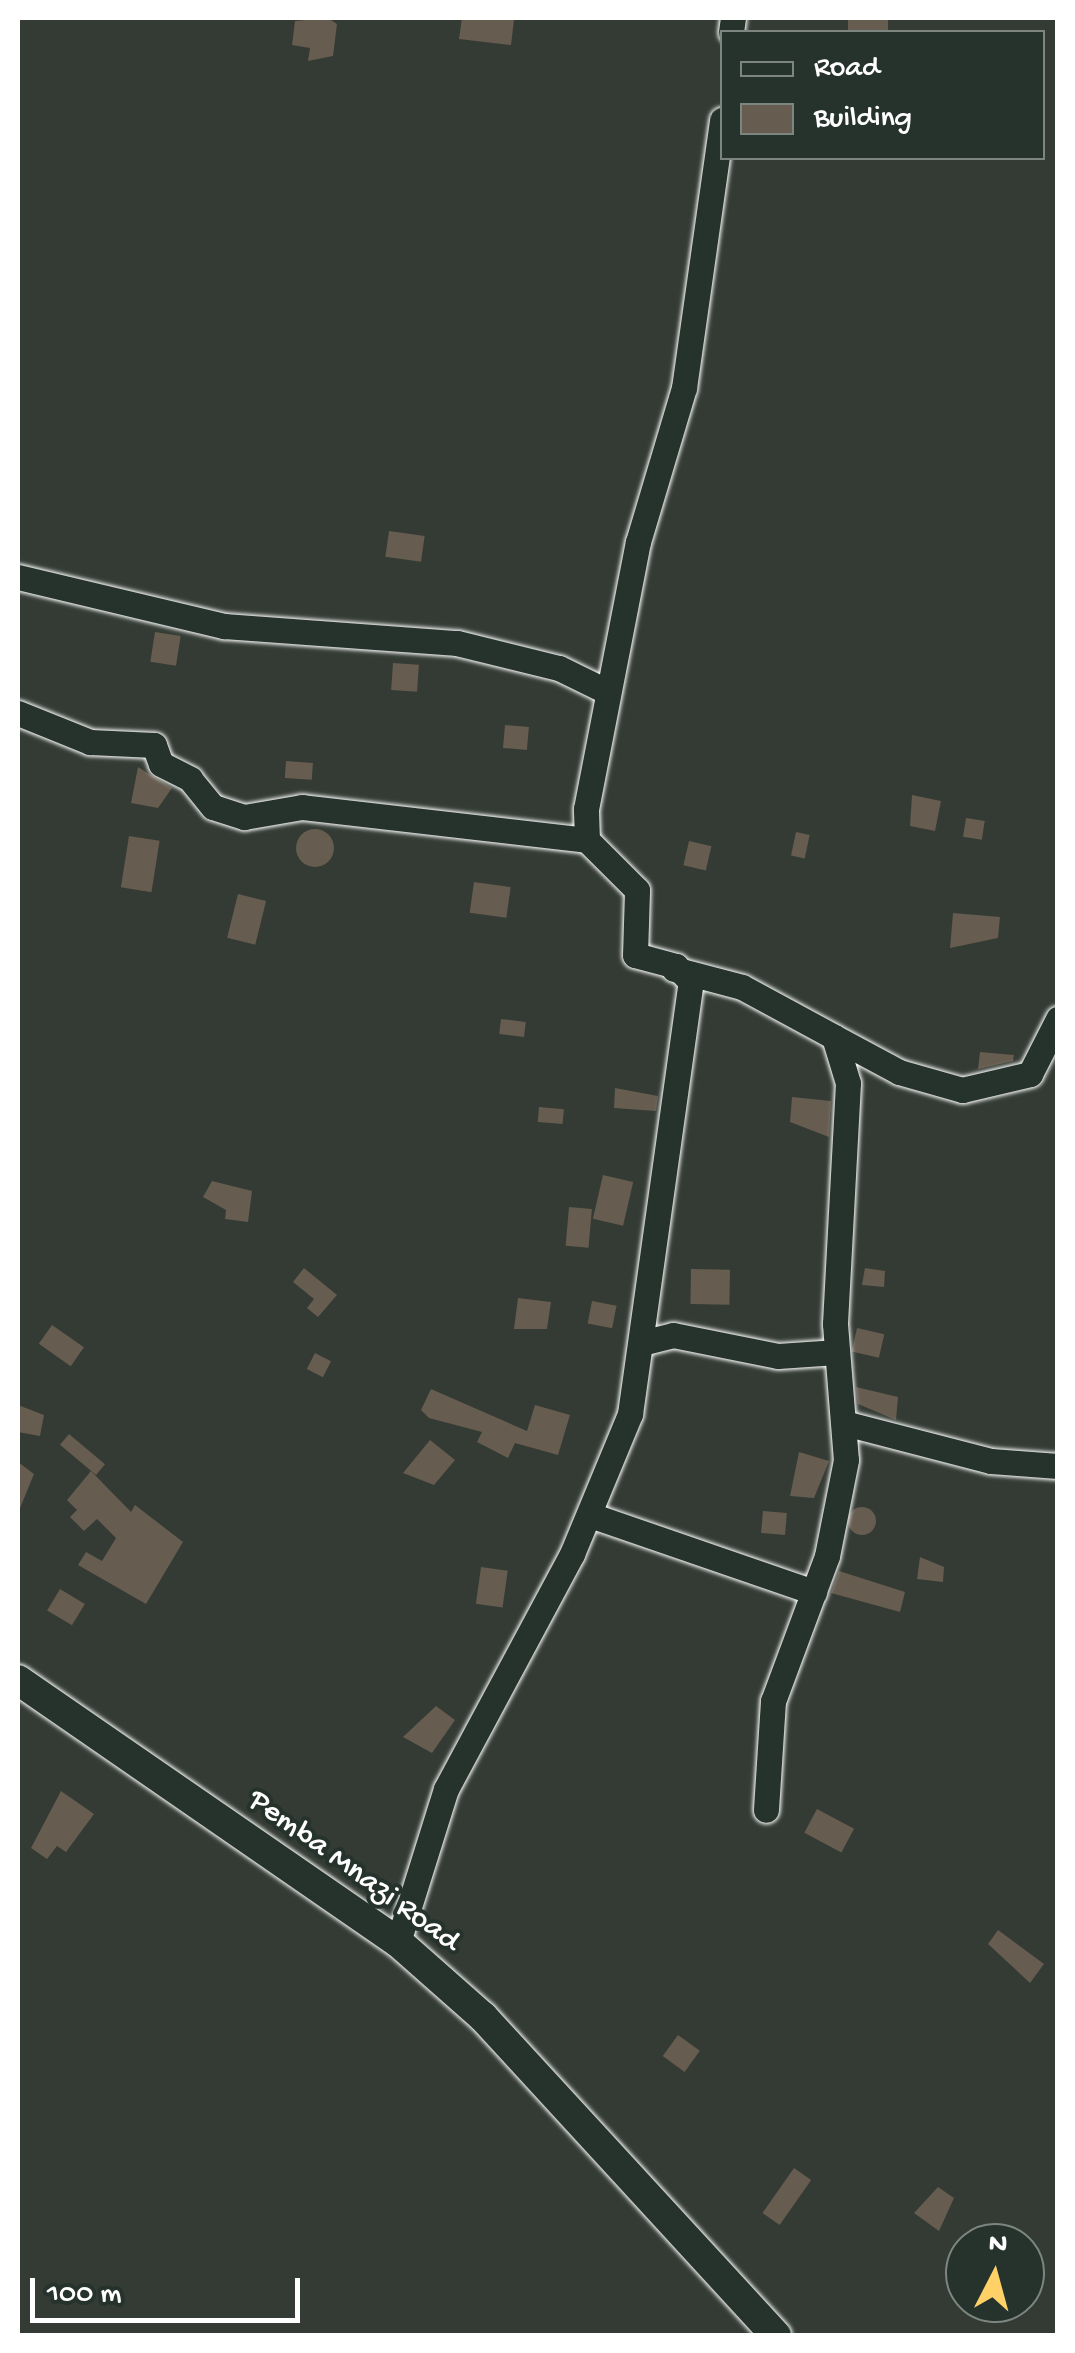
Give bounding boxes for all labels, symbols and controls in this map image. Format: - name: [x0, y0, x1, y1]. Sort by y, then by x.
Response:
- legend: [720, 30, 1045, 160]
- text: Road: [814, 52, 880, 87]
- text: Building: [814, 102, 912, 137]
- street label: Pemba Mnazi Road: [239, 1782, 467, 1962]
- north arrow: [945, 2223, 1045, 2323]
- text: N: [987, 2227, 1009, 2262]
- scale bar: [35, 2258, 305, 2320]
- text: 100 m: [47, 2278, 122, 2313]

